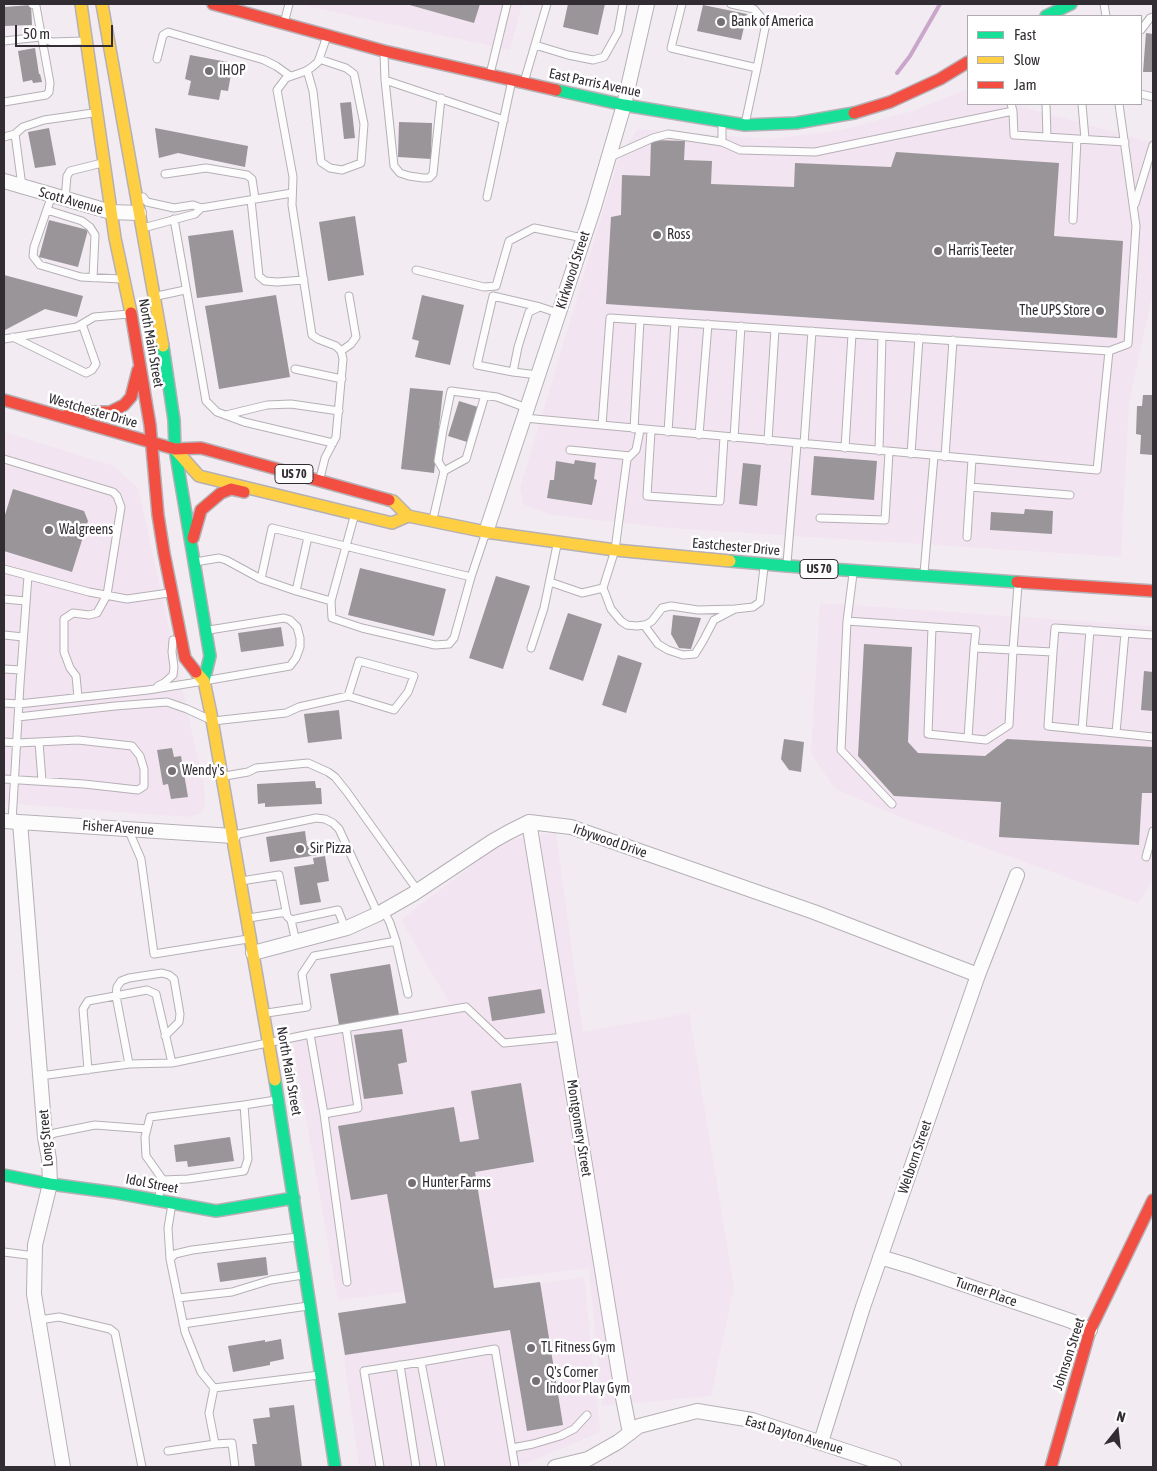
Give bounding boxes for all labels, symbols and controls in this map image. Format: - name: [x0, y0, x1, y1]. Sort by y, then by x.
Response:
- place label: Bank of America: [731, 14, 814, 30]
- scale bar: [18, 15, 115, 47]
- legend: [967, 15, 1142, 105]
- marker: Bank of America: [715, 16, 727, 28]
- text: 50 m: [23, 25, 50, 42]
- text: Fast: [1014, 26, 1036, 43]
- text: Slow: [1014, 51, 1040, 68]
- place label: IHOP: [219, 63, 246, 79]
- marker: IHOP: [203, 65, 215, 77]
- street label: East Parris Avenue: [548, 65, 642, 101]
- text: Jam: [1014, 76, 1037, 93]
- street label: Scott Avenue: [37, 184, 105, 218]
- place label: Ross: [667, 227, 690, 243]
- street label: Kirkwood Street: [552, 229, 594, 311]
- marker: Ross: [651, 229, 663, 241]
- place label: Harris Teeter: [948, 243, 1013, 259]
- marker: Harris Teeter: [932, 245, 944, 257]
- street label: North Main Street: [135, 297, 167, 389]
- place label: The UPS Store: [1019, 303, 1090, 319]
- marker: The UPS Store: [1094, 305, 1106, 317]
- street label: Westchester Drive: [47, 390, 139, 432]
- road number: US 70: [275, 464, 313, 484]
- place label: Walgreens: [59, 522, 113, 538]
- marker: Walgreens: [43, 524, 55, 536]
- street label: Eastchester Drive: [691, 535, 781, 559]
- road number: US 70: [800, 560, 838, 578]
- place label: Wendy's: [182, 763, 225, 779]
- marker: Wendy's: [166, 765, 178, 777]
- street label: Fisher Avenue: [82, 817, 154, 839]
- street label: Irbywood Drive: [571, 821, 649, 861]
- place label: Sir Pizza: [310, 841, 352, 857]
- marker: Sir Pizza: [294, 843, 306, 855]
- street label: North Main Street: [273, 1025, 305, 1117]
- street label: Montgomery Street: [563, 1078, 595, 1178]
- street label: Long Street: [35, 1109, 57, 1167]
- street label: Welborn Street: [895, 1118, 935, 1196]
- street label: Idol Street: [124, 1171, 180, 1197]
- place label: Hunter Farms: [422, 1175, 491, 1191]
- marker: Hunter Farms: [406, 1177, 418, 1189]
- street label: Turner Place: [953, 1274, 1019, 1310]
- street label: Johnson Street: [1049, 1315, 1089, 1393]
- place label: TL Fitness Gym: [541, 1340, 616, 1356]
- marker: TL Fitness Gym: [525, 1342, 537, 1354]
- place label: Q's Corner Indoor Play Gym: [546, 1365, 630, 1398]
- marker: Q's Corner Indoor Play Gym: [530, 1375, 542, 1387]
- north arrow: [1092, 1406, 1142, 1456]
- text: N: [1115, 1408, 1127, 1425]
- street label: East Dayton Avenue: [743, 1412, 845, 1458]

